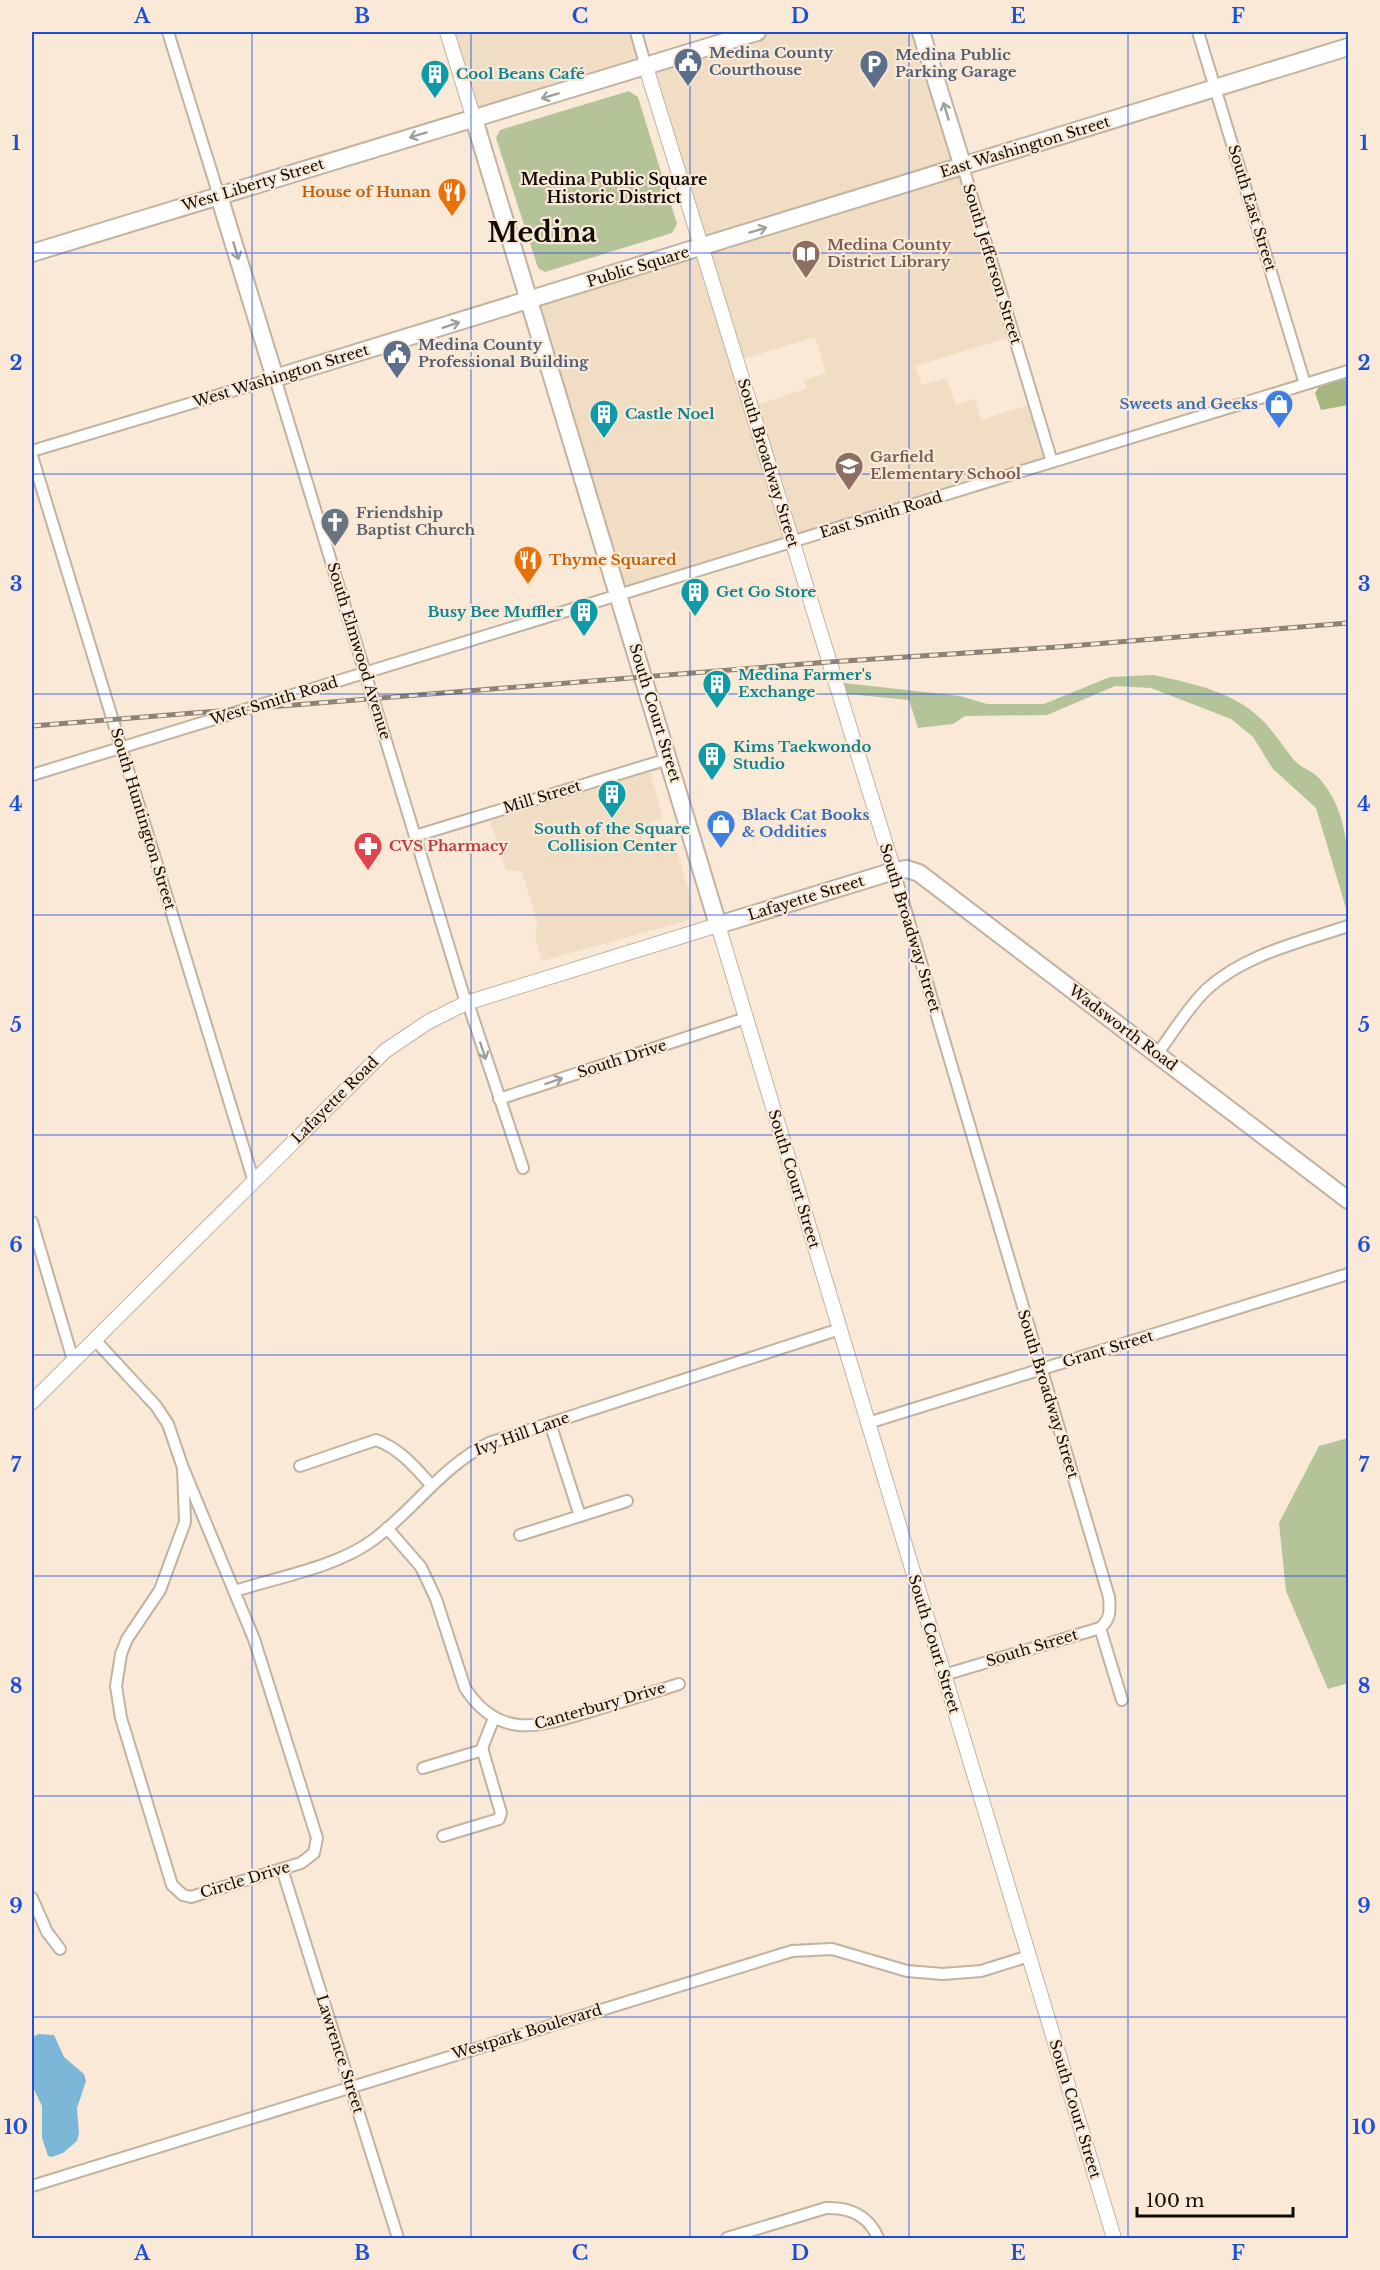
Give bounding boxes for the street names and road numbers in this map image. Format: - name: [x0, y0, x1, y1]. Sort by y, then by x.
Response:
- street label: East Washington Street: [938, 111, 1112, 181]
- street label: South East Street: [1224, 142, 1281, 274]
- street label: West Liberty Street: [179, 154, 327, 215]
- street label: South Jefferson Street: [959, 181, 1026, 347]
- street label: Public Square: [584, 242, 691, 291]
- street label: West Washington Street: [190, 340, 371, 412]
- street label: South Broadway Street: [734, 376, 803, 550]
- street label: East Smith Road: [817, 487, 944, 542]
- street label: South Elmwood Avenue: [323, 560, 396, 742]
- street label: South Court Street: [625, 641, 686, 785]
- street label: West Smith Road: [207, 672, 340, 729]
- street label: South Huntington Street: [107, 726, 180, 912]
- street label: Mill Street: [501, 776, 584, 817]
- street label: South Broadway Street: [876, 841, 945, 1015]
- street label: Lafayette Street: [745, 871, 867, 924]
- street label: Wadsworth Road: [1064, 980, 1181, 1075]
- street label: South Drive: [575, 1035, 669, 1082]
- street label: Lafayette Road: [287, 1052, 382, 1147]
- street label: South Court Street: [764, 1107, 825, 1251]
- street label: South Broadway Street: [1014, 1307, 1083, 1481]
- street label: Grant Street: [1060, 1326, 1156, 1371]
- street label: Ivy Hill Lane: [472, 1408, 572, 1459]
- street label: South Court Street: [904, 1572, 965, 1716]
- street label: South Street: [984, 1624, 1080, 1670]
- street label: Canterbury Drive: [532, 1678, 668, 1733]
- street label: Circle Drive: [198, 1857, 292, 1902]
- street label: Lawrence Street: [312, 1992, 369, 2116]
- street label: Westpark Boulevard: [449, 2000, 604, 2064]
- street label: South Court Street: [1045, 2037, 1106, 2181]

